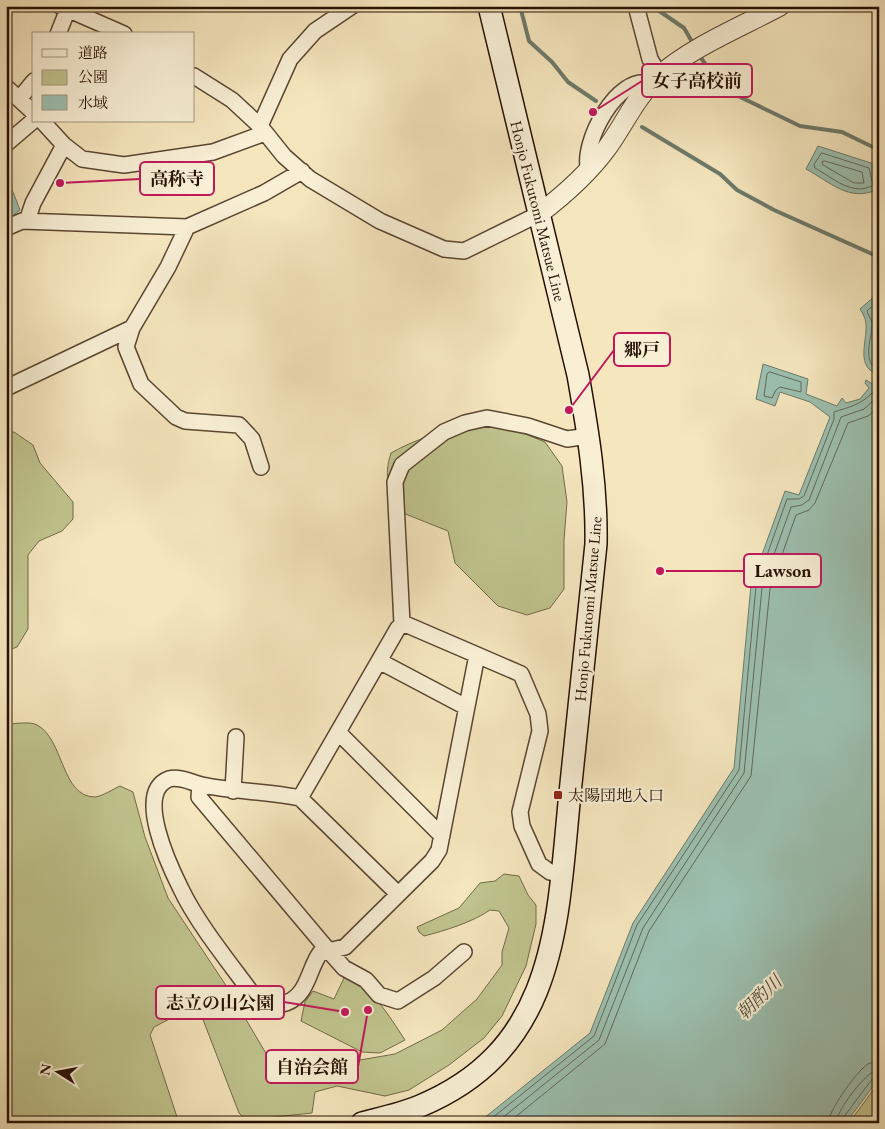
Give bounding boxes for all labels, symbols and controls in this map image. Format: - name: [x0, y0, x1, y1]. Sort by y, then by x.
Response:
- legend: [32, 32, 195, 122]
- text: 道路: [78, 43, 108, 62]
- callout: 女子高校前: [642, 64, 752, 97]
- text: 公園: [78, 67, 108, 86]
- text: 女子高校前: [652, 69, 742, 92]
- text: 水域: [78, 93, 108, 112]
- street label: Honjo Fukutomi Matsue Line: [505, 118, 571, 304]
- callout: 高称寺: [140, 162, 214, 195]
- text: 高称寺: [150, 167, 204, 190]
- callout: 郷戸: [614, 333, 670, 366]
- text: 郷戸: [624, 338, 660, 361]
- street label: Honjo Fukutomi Matsue Line: [569, 516, 607, 702]
- callout: Lawson: [744, 554, 821, 587]
- text: Lawson: [754, 559, 812, 582]
- place label: 太陽団地入口: [568, 785, 664, 806]
- marker: 太陽団地入口: [552, 789, 564, 801]
- water label: 朝酌川: [732, 969, 788, 1024]
- callout: 志立の山公園: [156, 986, 284, 1019]
- text: 志立の山公園: [166, 991, 274, 1014]
- north arrow: [32, 1046, 82, 1096]
- callout: 自治会館: [266, 1050, 358, 1083]
- text: 自治会館: [276, 1055, 348, 1078]
- text: N: [35, 1062, 55, 1077]

